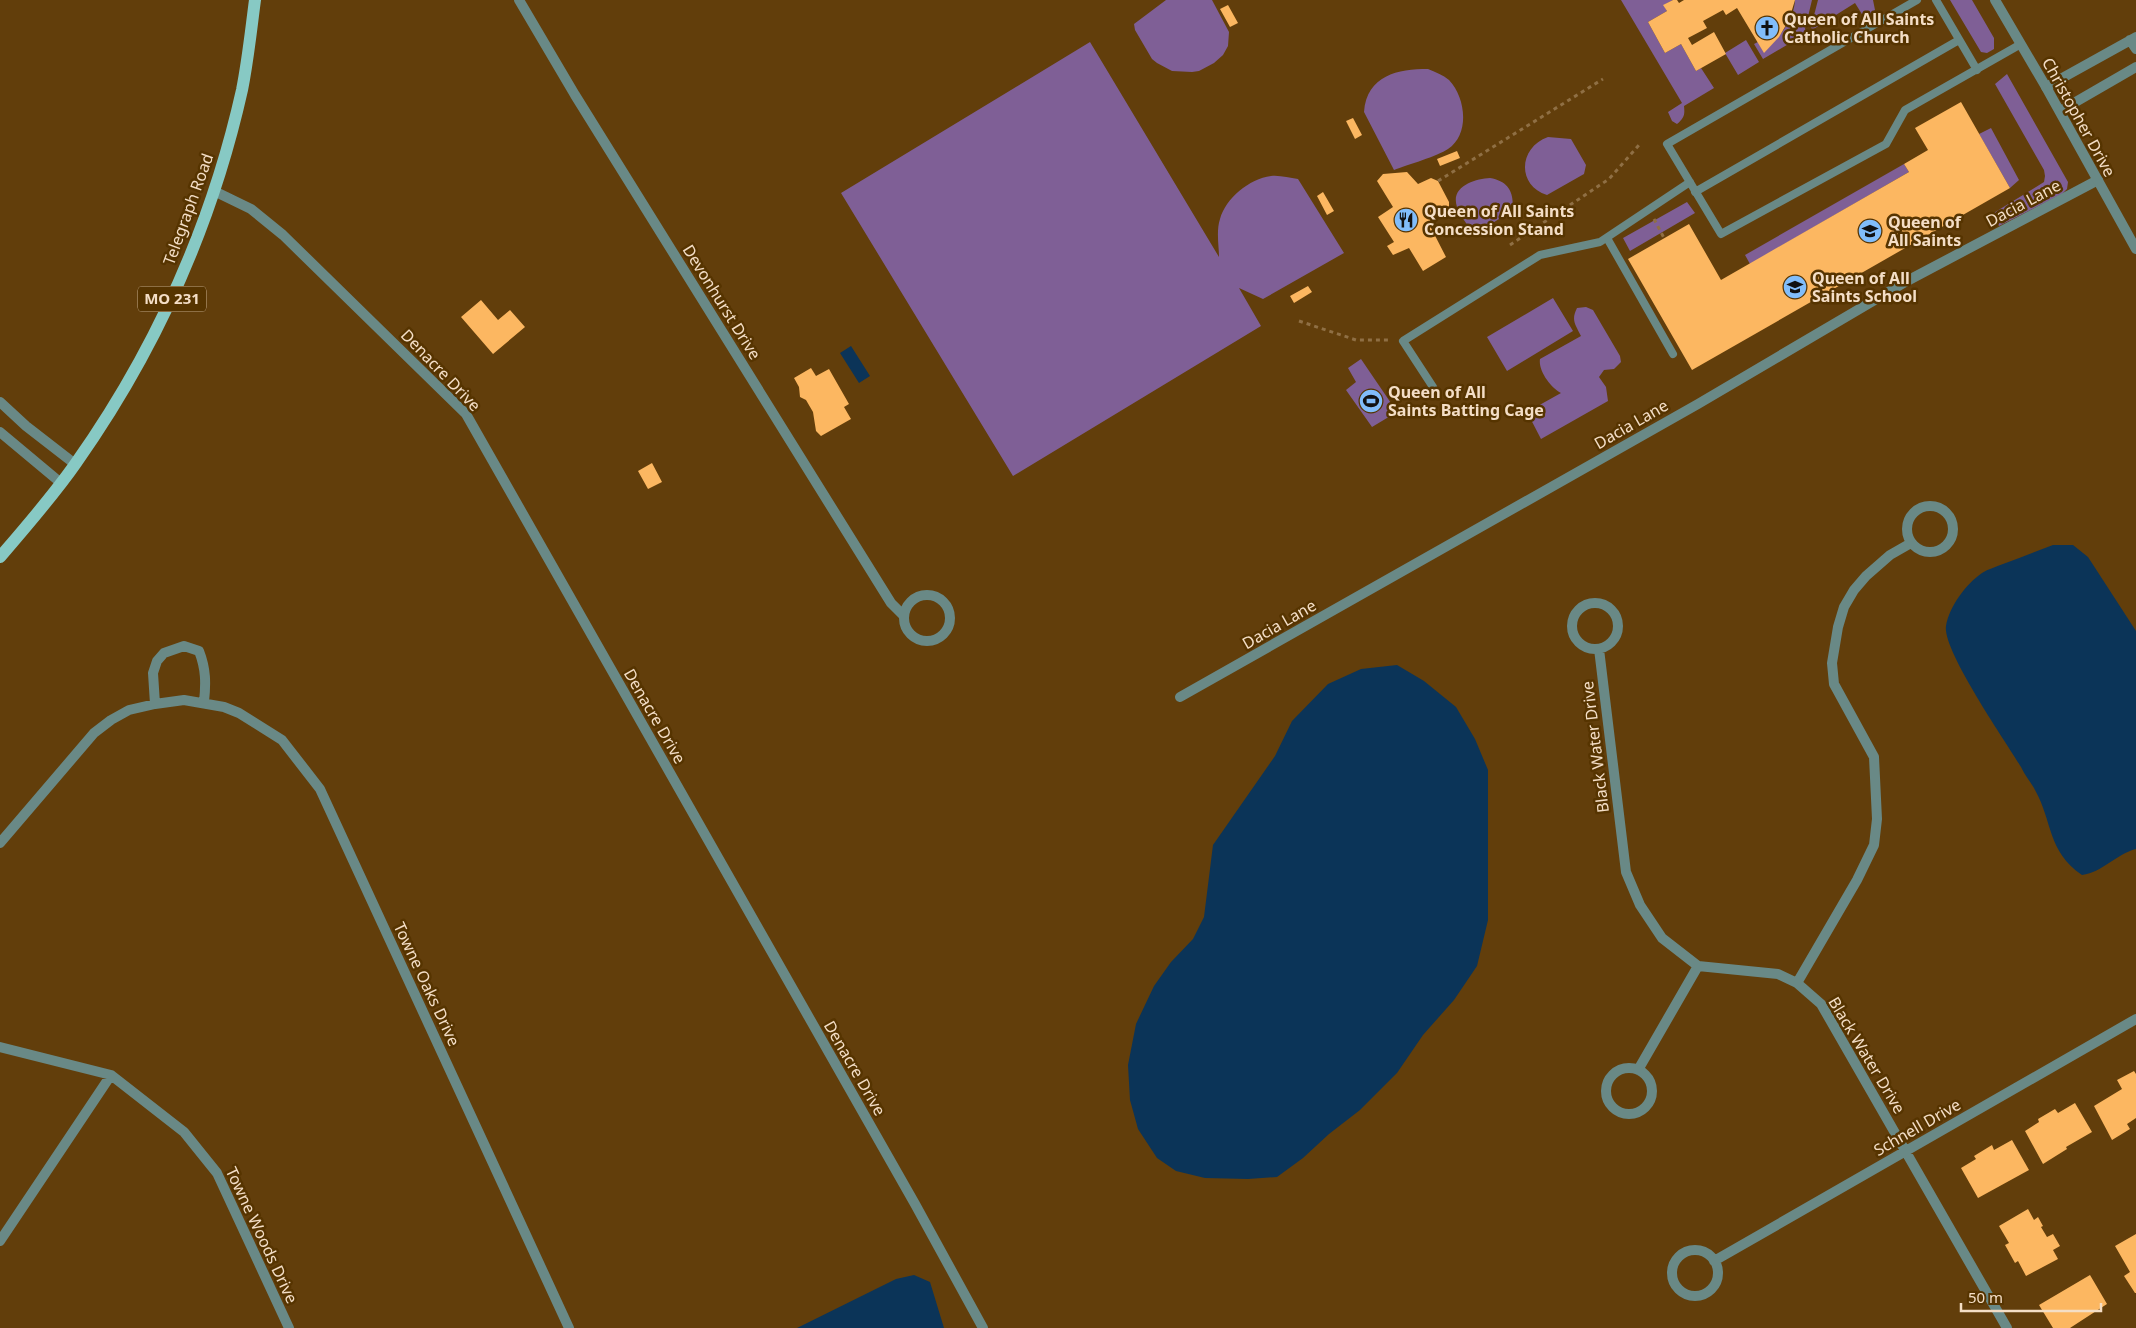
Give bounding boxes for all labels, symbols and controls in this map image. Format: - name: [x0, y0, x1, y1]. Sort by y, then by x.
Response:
- place label: Queen of All Saints Catholic Church: [1784, 8, 1934, 48]
- church icon: Queen of All Saints Catholic Church: [1754, 15, 1780, 41]
- street label: Christopher Drive: [2037, 54, 2121, 180]
- street label: Telegraph Road: [158, 150, 218, 268]
- street label: Dacia Lane: [1982, 174, 2064, 232]
- place label: Queen of All Saints Concession Stand: [1424, 200, 1574, 240]
- restaurant icon: Queen of All Saints Concession Stand: [1393, 207, 1419, 233]
- place label: Queen of All Saints: [1888, 211, 1962, 251]
- school or university icon: Queen of All Saints: [1857, 218, 1883, 244]
- street label: Devonhurst Drive: [678, 240, 766, 364]
- place label: Queen of All Saints School: [1812, 267, 1917, 307]
- school or university icon: Queen of All Saints School: [1782, 274, 1808, 300]
- road number: MO 231: [138, 286, 206, 312]
- street label: Denacre Drive: [396, 324, 486, 416]
- place label: Queen of All Saints Batting Cage: [1388, 381, 1544, 421]
- sports icon: Queen of All Saints Batting Cage: [1358, 388, 1384, 414]
- street label: Dacia Lane: [1590, 394, 1672, 454]
- street label: Dacia Lane: [1238, 594, 1320, 654]
- street label: Denacre Drive: [619, 664, 691, 768]
- street label: Black Water Drive: [1576, 680, 1614, 814]
- street label: Towne Oaks Drive: [389, 919, 465, 1049]
- street label: Black Water Drive: [1823, 993, 1911, 1117]
- street label: Denacre Drive: [819, 1016, 891, 1120]
- street label: Schnell Drive: [1869, 1093, 1965, 1161]
- street label: Towne Woods Drive: [221, 1163, 303, 1307]
- scale bar: [1961, 1280, 2101, 1312]
- text: 50 m: [1968, 1287, 2003, 1307]

